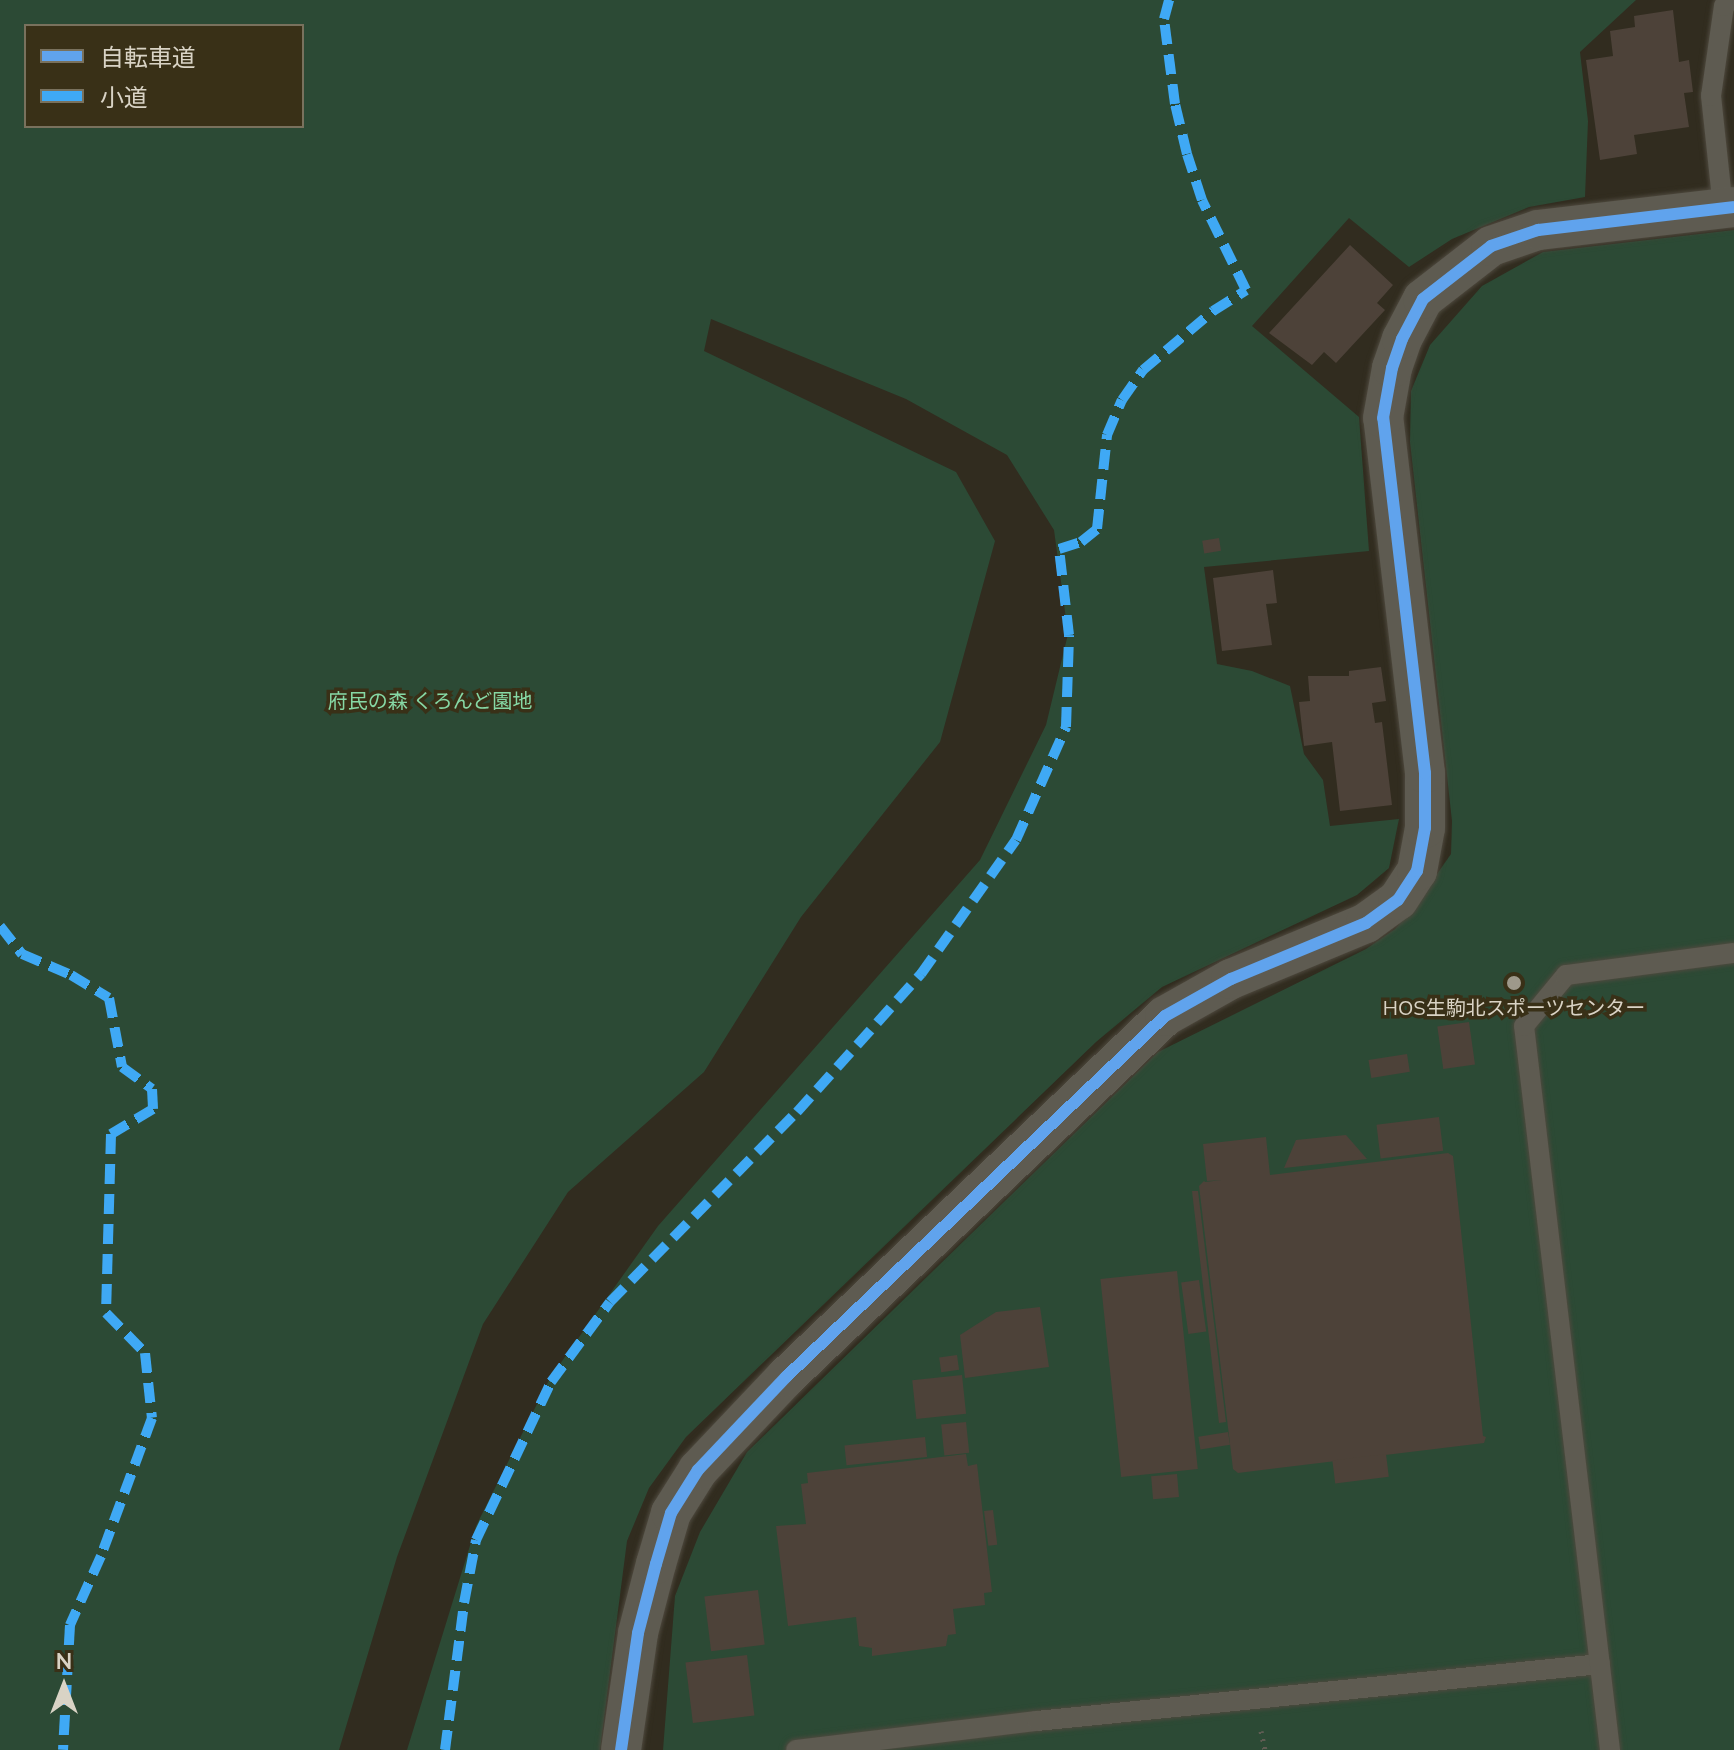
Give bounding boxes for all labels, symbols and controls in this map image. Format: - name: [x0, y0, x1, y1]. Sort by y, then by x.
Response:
- legend: [24, 24, 304, 128]
- text: 自転車道: [100, 42, 196, 74]
- text: 小道: [100, 82, 148, 114]
- park label: 府民の森 くろんど園地: [327, 689, 533, 713]
- marker: HOS生駒北スポーツセンター: [1505, 974, 1523, 992]
- place label: HOS生駒北スポーツセンター: [1383, 996, 1645, 1020]
- north arrow: [24, 1646, 104, 1726]
- text: N: [56, 1647, 72, 1677]

